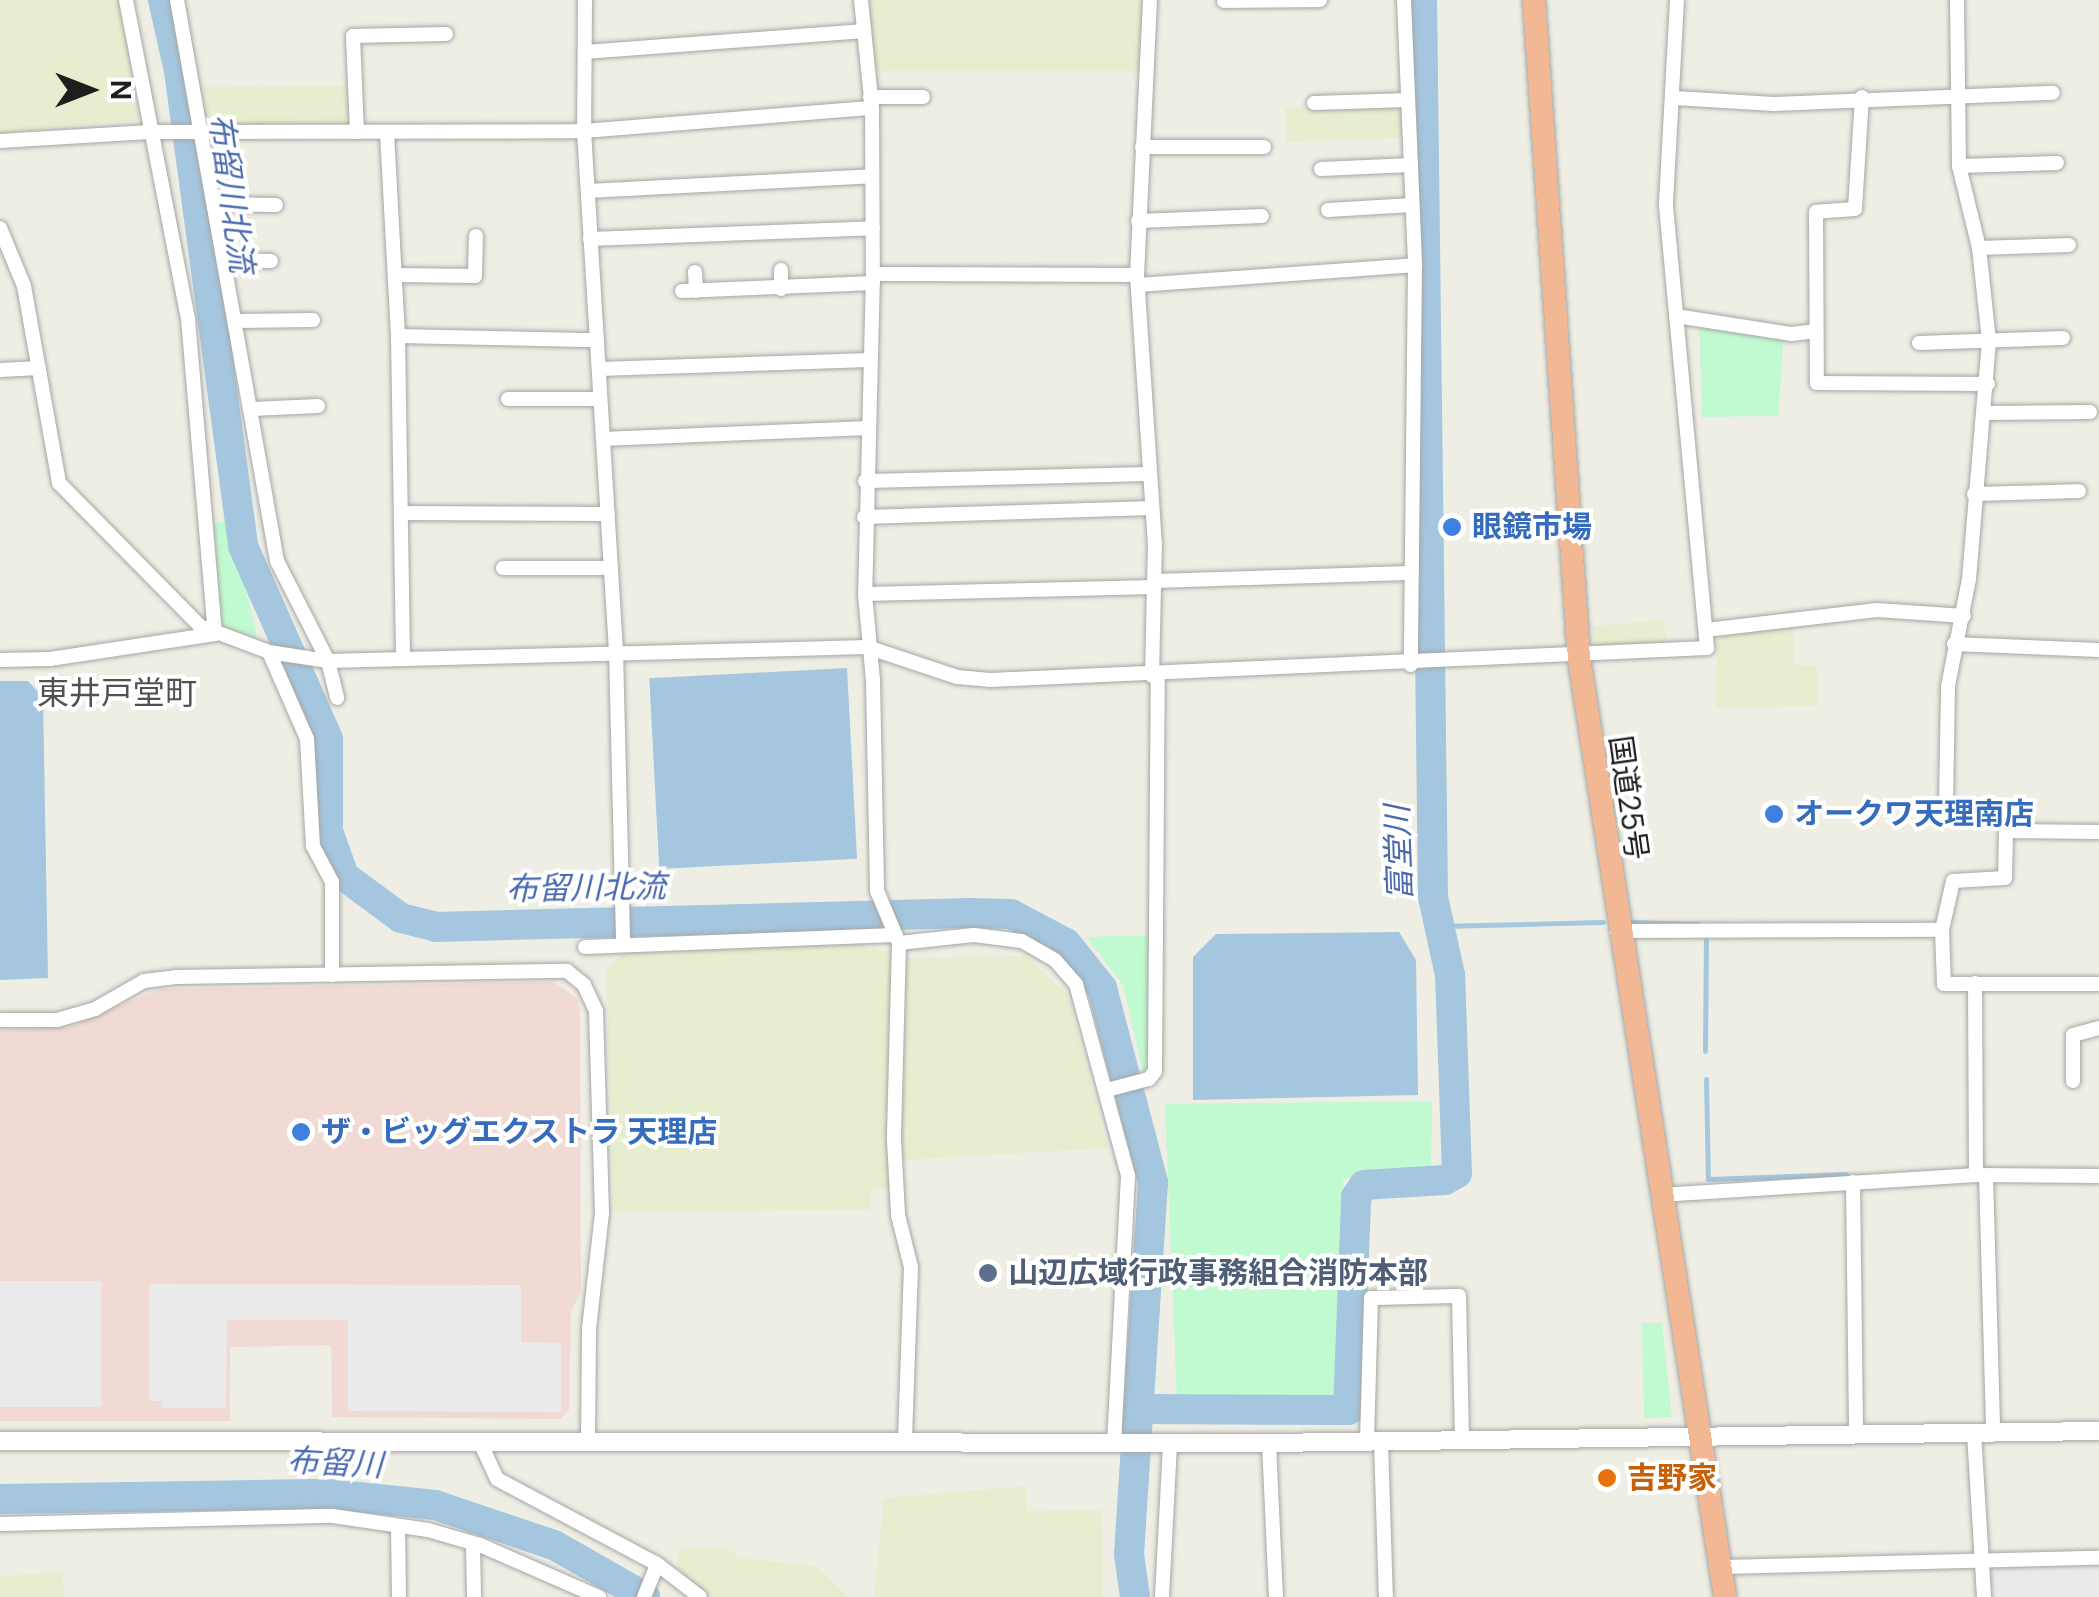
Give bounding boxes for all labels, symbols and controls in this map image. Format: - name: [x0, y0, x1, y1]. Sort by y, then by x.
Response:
- north arrow: [40, 40, 140, 140]
- text: N: [102, 80, 139, 100]
- water label: 布留川北流: [201, 111, 261, 275]
- place label: 眼鏡市場: [1472, 509, 1592, 545]
- marker: 眼鏡市場: [1441, 516, 1463, 538]
- district label: 東井戸堂町: [37, 674, 197, 712]
- street label: 国道25号: [1601, 733, 1655, 863]
- place label: オークワ天理南店: [1794, 796, 2034, 832]
- marker: オークワ天理南店: [1763, 803, 1785, 825]
- water label: 富堂川: [1378, 804, 1420, 902]
- water label: 布留川北流: [506, 867, 666, 909]
- place label: ザ・ビッグエクストラ 天理店: [321, 1114, 718, 1150]
- marker: ザ・ビッグエクストラ 天理店: [290, 1121, 312, 1143]
- place label: 山辺広域行政事務組合消防本部: [1008, 1255, 1428, 1291]
- marker: 山辺広域行政事務組合消防本部: [977, 1262, 999, 1284]
- water label: 布留川: [286, 1441, 384, 1485]
- place label: 吉野家: [1627, 1460, 1717, 1496]
- marker: 吉野家: [1596, 1467, 1618, 1489]

